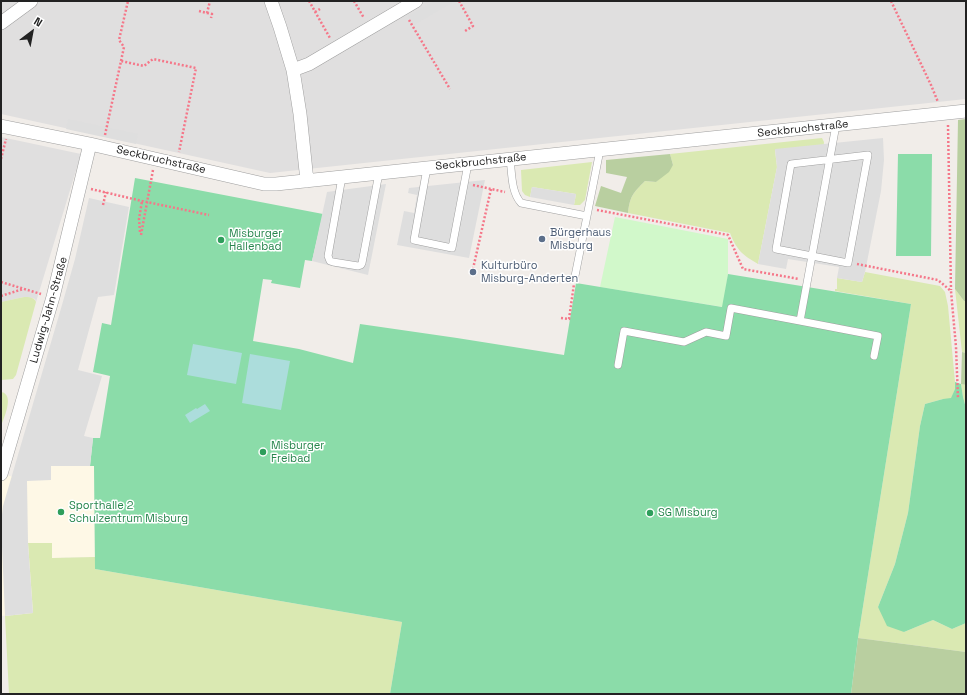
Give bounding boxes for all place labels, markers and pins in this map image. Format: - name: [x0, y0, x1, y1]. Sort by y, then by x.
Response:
- place label: Bürgerhaus Misburg: [550, 226, 611, 252]
- place label: Misburger Hallenbad: [229, 227, 282, 253]
- marker: Bürgerhaus Misburg: [537, 234, 547, 244]
- marker: Misburger Hallenbad: [216, 235, 226, 245]
- place label: Kulturbüro Misburg-Anderten: [481, 259, 578, 285]
- marker: Kulturbüro Misburg-Anderten: [468, 267, 478, 277]
- place label: Misburger Freibad: [271, 439, 324, 465]
- marker: Misburger Freibad: [258, 447, 268, 457]
- place label: Sporthalle 2 Schulzentrum Misburg: [69, 499, 188, 525]
- place label: SG Misburg: [658, 506, 718, 520]
- marker: Sporthalle 2 Schulzentrum Misburg: [56, 507, 66, 517]
- marker: SG Misburg: [645, 508, 655, 518]

